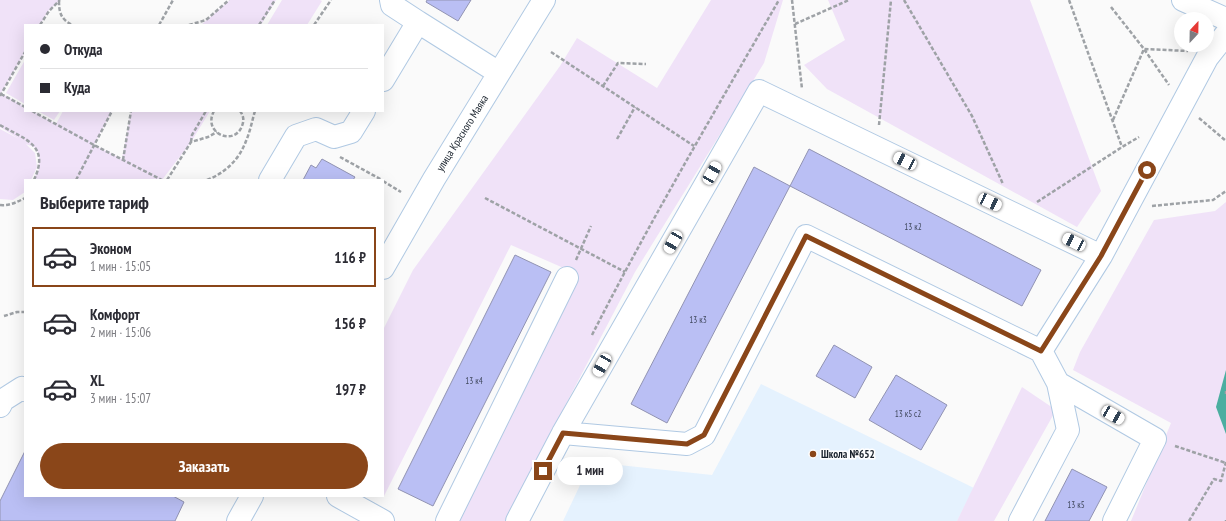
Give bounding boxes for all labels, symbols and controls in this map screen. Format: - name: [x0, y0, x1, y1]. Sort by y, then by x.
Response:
- north arrow: [1174, 12, 1214, 52]
- map controls: [1174, 12, 1214, 52]
- text: Откуда: [64, 40, 103, 59]
- text: Куда: [64, 78, 91, 97]
- street label: улица Красного Маяка: [433, 92, 491, 174]
- car: [892, 150, 918, 172]
- car: [701, 160, 723, 186]
- route start: [1138, 161, 1156, 179]
- text: Выберите тариф: [40, 191, 149, 214]
- car: [977, 191, 1003, 213]
- house number: 13 к2: [904, 221, 922, 232]
- car: [662, 229, 684, 255]
- car: [1061, 231, 1087, 253]
- icon: car: [42, 239, 78, 275]
- text: Эконом: [90, 239, 131, 258]
- text: 116 ₽: [334, 248, 366, 267]
- text: 1 мин · 15:05: [90, 258, 151, 275]
- icon: car: [42, 305, 78, 341]
- text: Комфорт: [90, 305, 140, 324]
- text: 156 ₽: [334, 314, 366, 333]
- house number: 13 к3: [689, 314, 707, 325]
- text: 2 мин · 15:06: [90, 324, 151, 341]
- car: [591, 352, 613, 378]
- icon: car: [42, 371, 78, 407]
- text: XL: [90, 371, 104, 390]
- house number: 13 к4: [465, 375, 483, 386]
- text: 197 ₽: [335, 380, 366, 399]
- text: 3 мин · 15:07: [90, 390, 151, 407]
- car: [1100, 404, 1126, 426]
- house number: 13 к5 с2: [895, 408, 921, 419]
- button: Заказать: [40, 443, 368, 489]
- place label: Школа №652: [821, 447, 875, 461]
- marker: Школа №652: [808, 449, 818, 459]
- callout: 1 мин: [557, 457, 623, 485]
- route end: [534, 462, 552, 480]
- text: 1 мин: [576, 462, 604, 479]
- house number: 13 к5: [1067, 499, 1085, 510]

